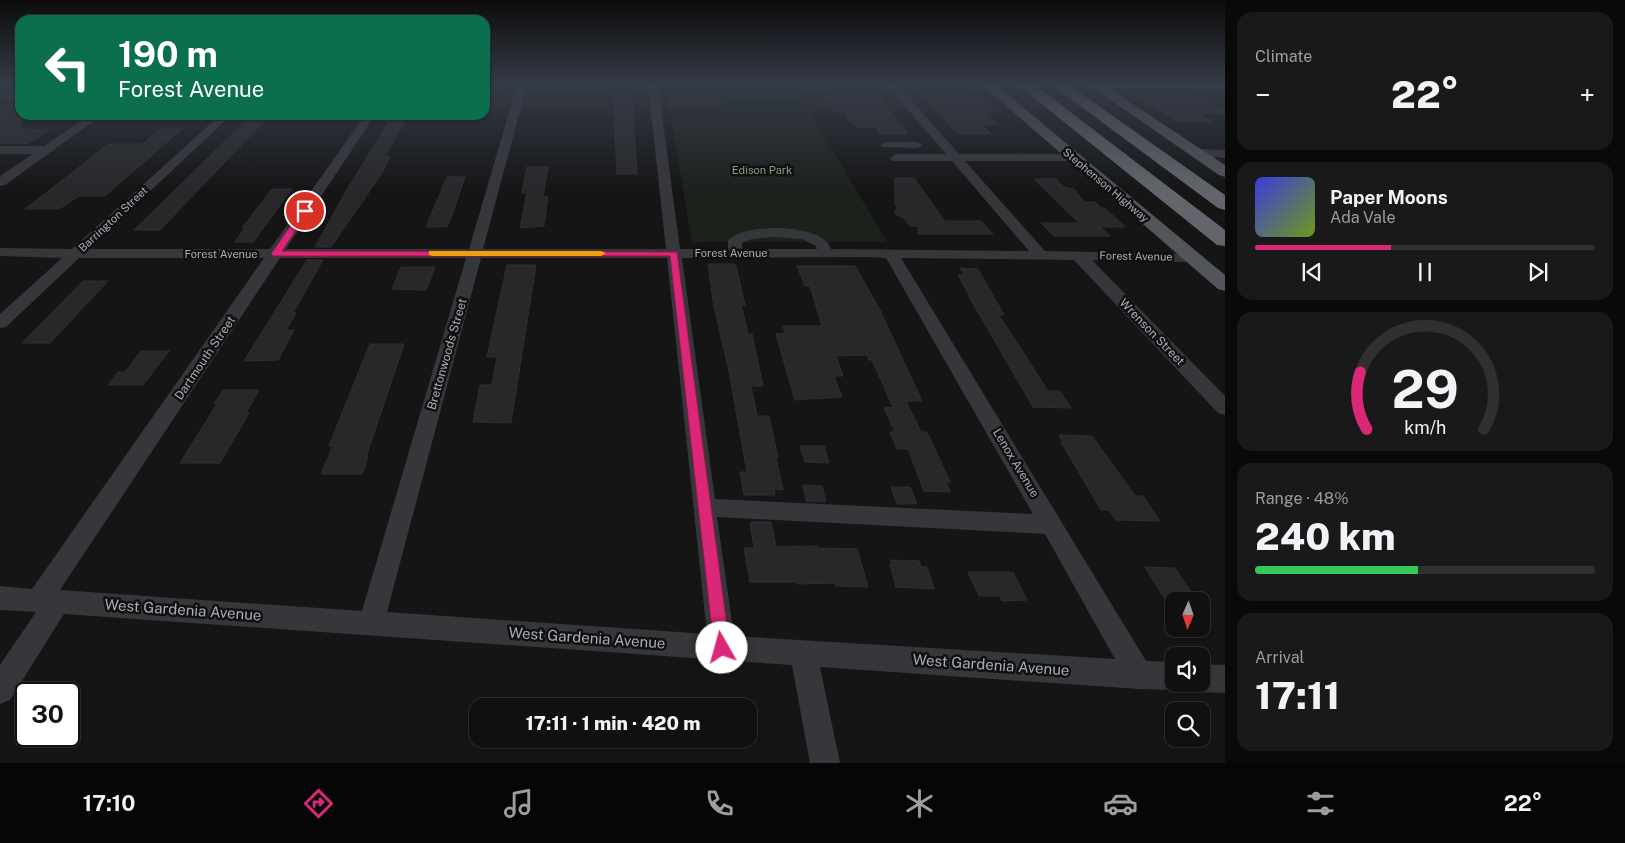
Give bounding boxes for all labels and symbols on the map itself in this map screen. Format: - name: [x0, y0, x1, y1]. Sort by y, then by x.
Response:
- street label: Stephenson Highway: [1061, 146, 1151, 224]
- park label: Edison Park: [732, 164, 792, 176]
- street label: Barrington Street: [76, 184, 150, 254]
- pin: [284, 190, 326, 232]
- street label: Forest Avenue: [694, 247, 768, 259]
- street label: Forest Avenue: [184, 248, 258, 260]
- street label: Forest Avenue: [1099, 249, 1173, 263]
- street label: Brettonwoods Street: [424, 296, 470, 411]
- street label: Wrenson Street: [1117, 296, 1188, 369]
- street label: Dartmouth Street: [172, 313, 238, 402]
- street label: Lenox Avenue: [990, 426, 1042, 500]
- north arrow: [1165, 592, 1210, 638]
- street label: West Gardenia Avenue: [104, 596, 262, 623]
- position arrow: [695, 621, 747, 673]
- street label: West Gardenia Avenue: [508, 624, 666, 651]
- street label: West Gardenia Avenue: [912, 651, 1070, 678]
- speed limit sign: 30: [15, 682, 80, 747]

